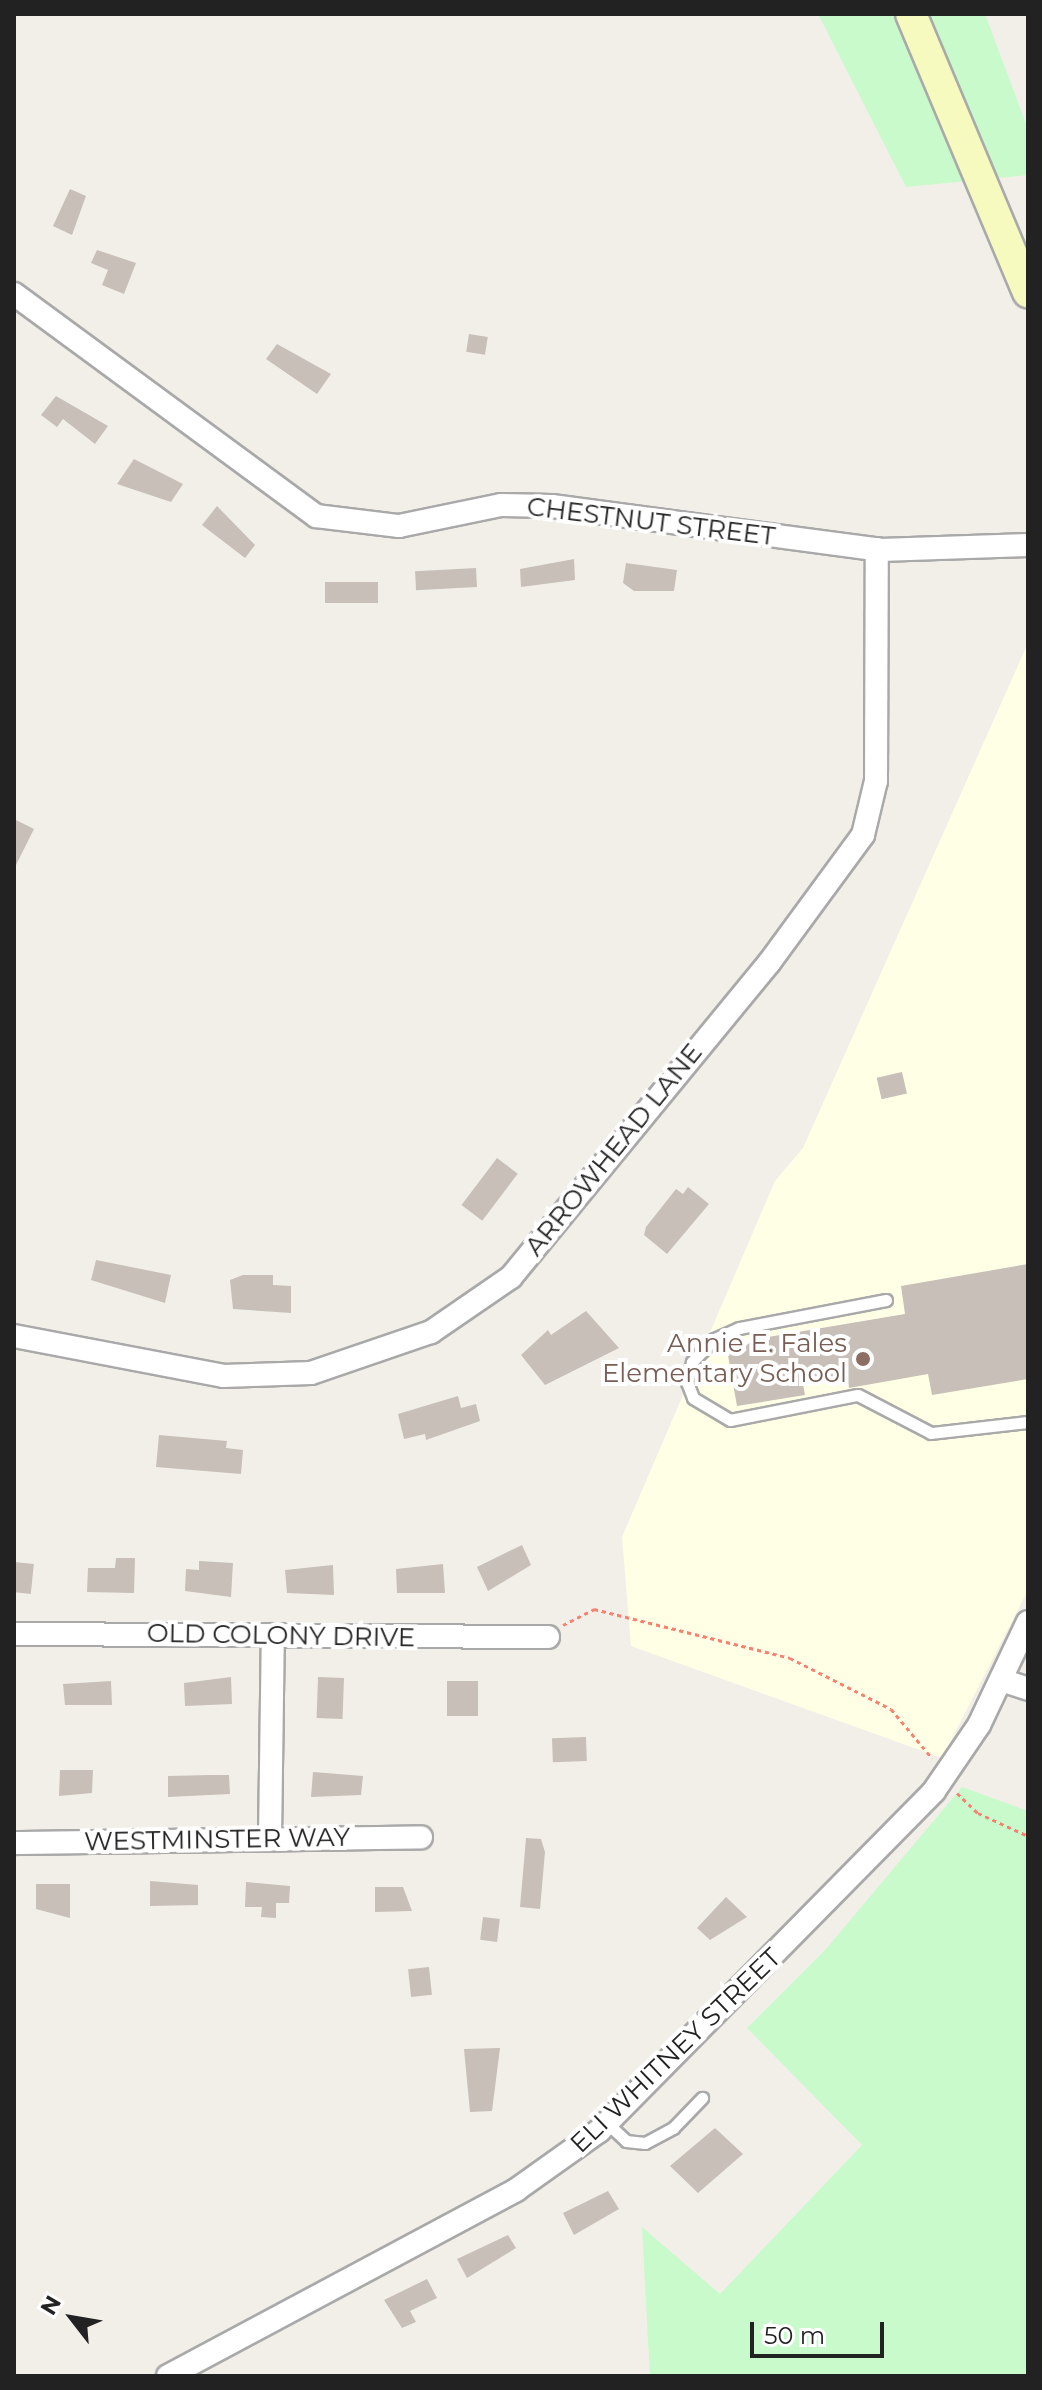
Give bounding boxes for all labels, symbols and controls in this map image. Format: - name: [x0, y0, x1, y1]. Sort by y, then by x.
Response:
- street label: CHESTNUT STREET: [525, 491, 777, 553]
- street label: ARROWHEAD LANE: [519, 1038, 709, 1262]
- place label: Annie E. Fales Elementary School: [602, 1328, 847, 1390]
- marker: Annie E. Fales Elementary School: [854, 1350, 872, 1368]
- street label: OLD COLONY DRIVE: [147, 1618, 415, 1654]
- street label: WESTMINSTER WAY: [84, 1822, 350, 1858]
- street label: ELI WHITNEY STREET: [564, 1942, 788, 2160]
- north arrow: [32, 2278, 112, 2358]
- text: N: [35, 2291, 67, 2320]
- scale bar: [754, 2306, 888, 2356]
- text: 50 m: [764, 2321, 825, 2350]

